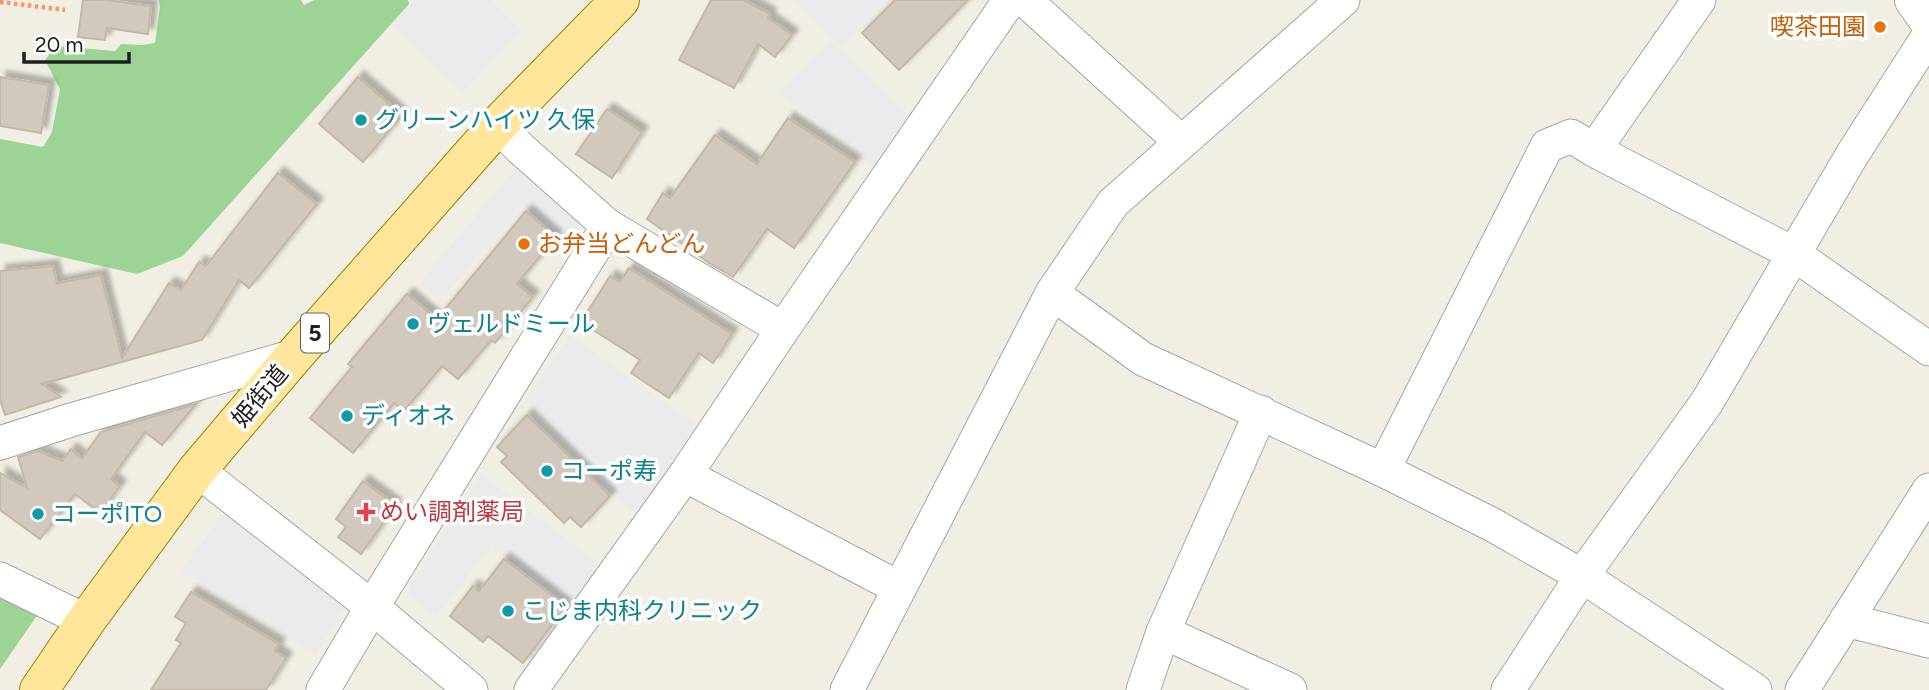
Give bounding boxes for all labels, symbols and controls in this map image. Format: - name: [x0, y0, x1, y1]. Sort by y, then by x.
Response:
- place label: 喫茶田園: [1770, 12, 1866, 41]
- marker: 喫茶田園: [1872, 19, 1888, 35]
- scale bar: [24, 21, 130, 65]
- text: 20 m: [35, 32, 83, 57]
- place label: グリーンハイツ 久保: [375, 105, 595, 134]
- marker: グリーンハイツ 久保: [353, 112, 369, 128]
- place label: お弁当どんどん: [538, 229, 705, 258]
- marker: お弁当どんどん: [516, 236, 532, 252]
- place label: ヴェルドミール: [427, 309, 595, 338]
- road number: 5: [301, 314, 329, 352]
- marker: ヴェルドミール: [405, 316, 421, 332]
- street label: 姫街道: [225, 359, 294, 433]
- place label: ディオネ: [361, 401, 455, 430]
- marker: ディオネ: [339, 408, 355, 424]
- place label: コーポ寿: [561, 456, 657, 485]
- marker: コーポ寿: [539, 463, 555, 479]
- place label: めい調剤薬局: [380, 497, 524, 526]
- place label: コーポITO: [52, 499, 162, 528]
- marker: めい調剤薬局: [358, 504, 374, 520]
- marker: コーポITO: [30, 506, 46, 522]
- place label: こじま内科クリニック: [522, 596, 762, 625]
- marker: こじま内科クリニック: [500, 603, 516, 619]

